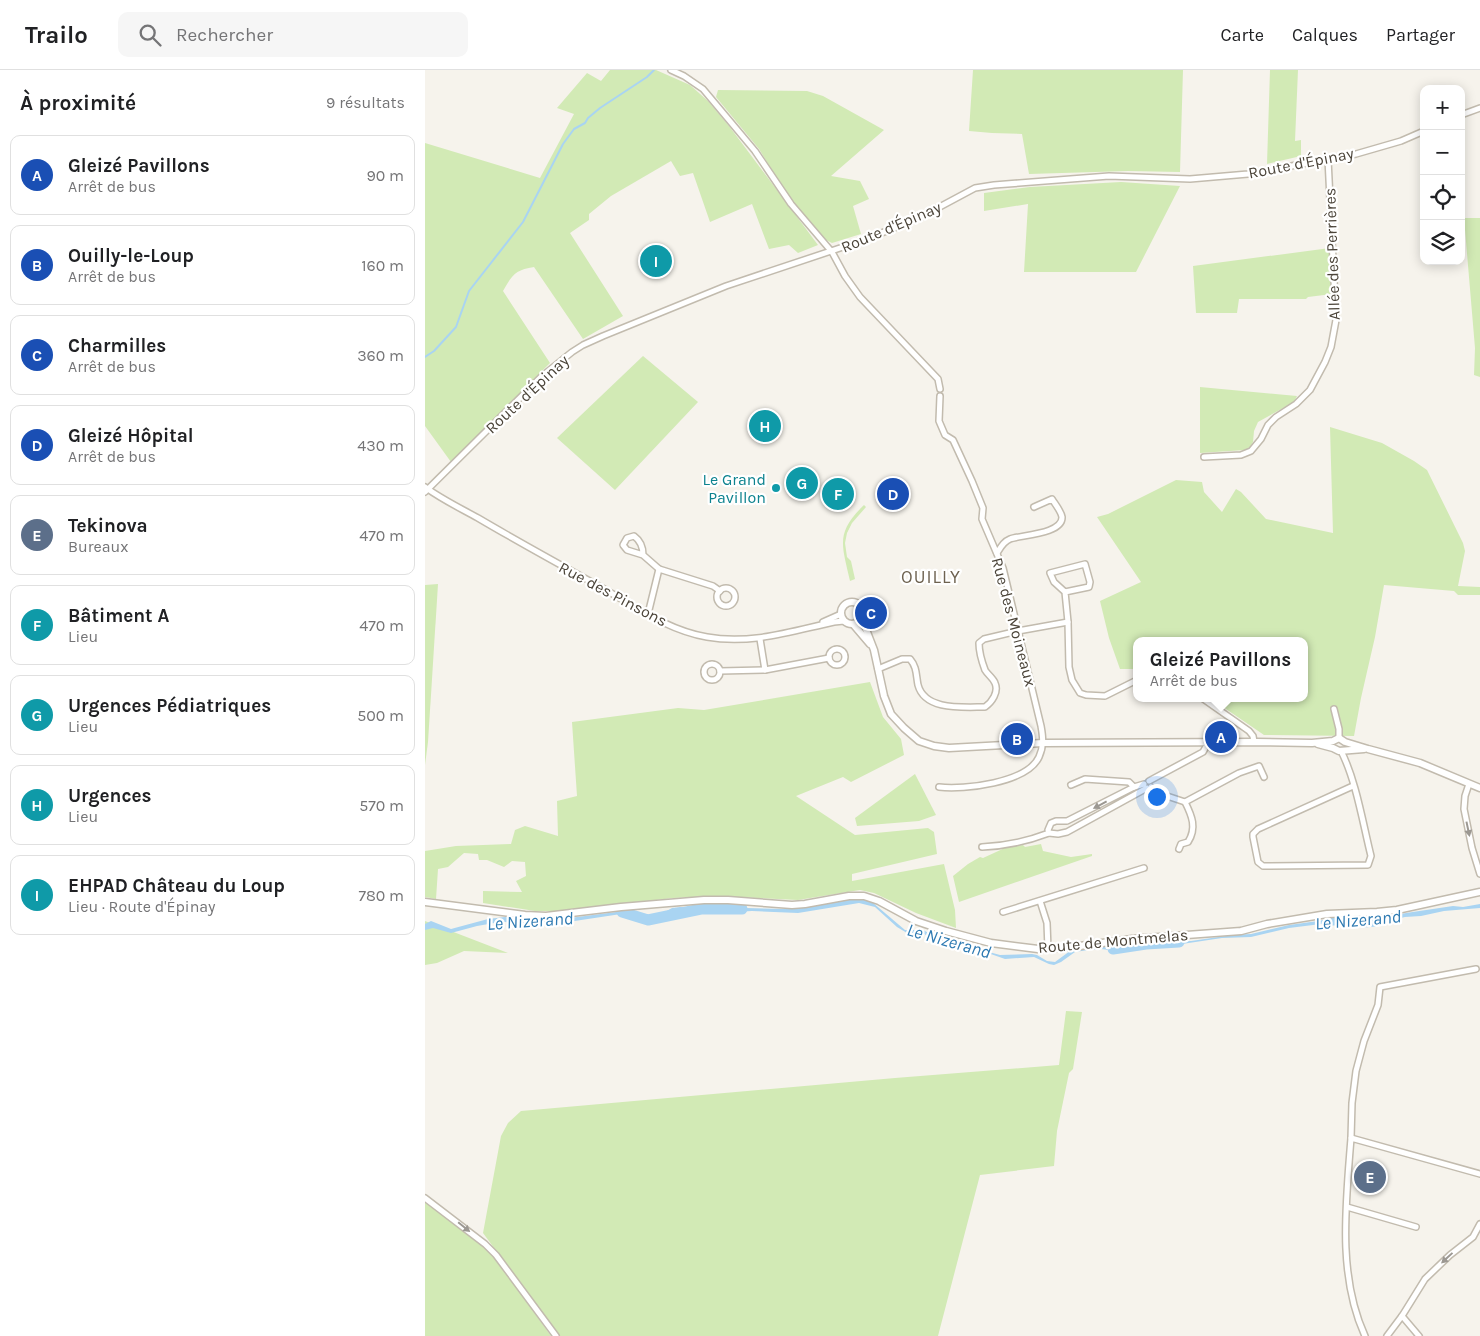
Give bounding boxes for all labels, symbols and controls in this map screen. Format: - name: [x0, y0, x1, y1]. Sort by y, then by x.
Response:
- search box: [118, 12, 468, 57]
- text: Trailo: [25, 21, 88, 49]
- icon: search: [136, 21, 164, 49]
- text: Rechercher: [176, 24, 273, 46]
- text: Carte: [1220, 24, 1264, 46]
- text: Calques: [1292, 24, 1358, 46]
- text: Partager: [1386, 24, 1455, 46]
- map controls: [1420, 85, 1465, 265]
- button: +: [1420, 85, 1465, 130]
- text: À proximité: [20, 91, 136, 115]
- text: 9 résultats: [326, 93, 405, 112]
- button: −: [1420, 130, 1465, 175]
- street label: Route d'Épinay: [1247, 143, 1356, 183]
- text: Gleizé Pavillons: [68, 155, 210, 177]
- text: A: [32, 166, 42, 185]
- text: 90 m: [366, 166, 404, 185]
- button: locate: [1420, 175, 1465, 220]
- text: Arrêt de bus: [68, 177, 156, 196]
- street label: Allée des Perrières: [1320, 188, 1344, 320]
- street label: Route d'Épinay: [838, 197, 944, 257]
- button: layers: [1420, 220, 1465, 265]
- pin: I: [640, 242, 672, 280]
- text: Ouilly-le-Loup: [68, 245, 194, 267]
- text: B: [32, 256, 42, 275]
- text: 160 m: [361, 256, 404, 275]
- text: Arrêt de bus: [68, 267, 156, 286]
- text: Charmilles: [68, 335, 166, 357]
- text: C: [32, 346, 42, 365]
- text: 360 m: [357, 346, 404, 365]
- street label: Route d'Épinay: [481, 350, 573, 437]
- text: Arrêt de bus: [68, 357, 156, 376]
- pin: H: [749, 407, 781, 445]
- text: Gleizé Hôpital: [68, 425, 194, 447]
- text: D: [32, 436, 42, 455]
- text: 430 m: [357, 436, 404, 455]
- text: Arrêt de bus: [68, 447, 156, 466]
- pin: G: [786, 464, 818, 502]
- place label: Le Grand Pavillon: [702, 470, 766, 507]
- pin: F: [822, 475, 854, 513]
- pin: D: [877, 475, 909, 513]
- marker: Le Grand Pavillon: [770, 482, 782, 494]
- text: Tekinova: [68, 515, 148, 537]
- text: E: [32, 526, 42, 545]
- text: 470 m: [359, 526, 404, 545]
- text: Bureaux: [68, 537, 128, 556]
- street label: Rue des Moineaux: [988, 555, 1040, 689]
- street label: Rue des Pinsons: [556, 557, 670, 631]
- district label: OUILLY: [901, 566, 961, 588]
- pin: C: [855, 594, 887, 632]
- text: Bâtiment A: [68, 605, 169, 627]
- text: F: [33, 616, 41, 635]
- text: 470 m: [359, 616, 404, 635]
- text: Lieu: [68, 627, 98, 646]
- popup: [1133, 637, 1308, 702]
- text: Gleizé Pavillons: [1150, 649, 1291, 671]
- text: Arrêt de bus: [1150, 671, 1238, 690]
- text: Urgences Pédiatriques: [68, 695, 271, 717]
- text: G: [32, 706, 42, 725]
- text: 500 m: [357, 706, 404, 725]
- text: Lieu: [68, 717, 98, 736]
- pin: A: [1205, 718, 1237, 756]
- pin: B: [1001, 720, 1033, 758]
- your location: [1144, 784, 1170, 810]
- text: Urgences: [68, 785, 152, 807]
- text: H: [31, 796, 43, 815]
- text: 570 m: [359, 796, 404, 815]
- one-way arrow: [1093, 801, 1107, 809]
- text: Lieu: [68, 807, 98, 826]
- one-way arrow: [1465, 821, 1473, 837]
- text: EHPAD Château du Loup: [68, 875, 285, 897]
- text: I: [35, 886, 39, 905]
- text: 780 m: [358, 886, 404, 905]
- text: Lieu · Route d'Épinay: [68, 897, 216, 916]
- water label: Le Nizerand: [1314, 905, 1402, 935]
- water label: Le Nizerand: [486, 907, 574, 935]
- water label: Le Nizerand: [904, 919, 994, 964]
- street label: Route de Montmelas: [1037, 925, 1189, 957]
- pin: E: [1354, 1158, 1386, 1196]
- one-way arrow: [457, 1221, 470, 1232]
- one-way arrow: [1440, 1253, 1453, 1264]

